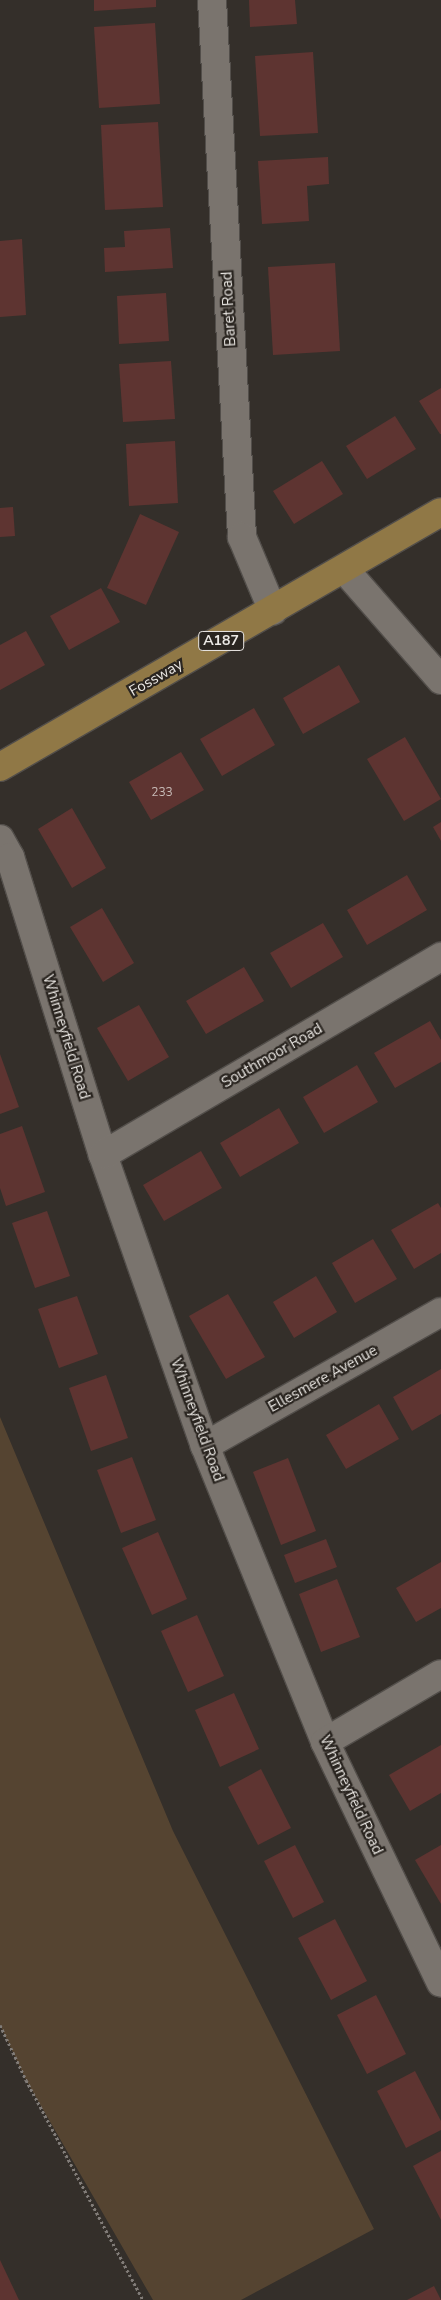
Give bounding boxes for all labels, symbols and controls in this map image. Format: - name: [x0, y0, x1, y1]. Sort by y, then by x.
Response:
- street label: Baret Road: [218, 271, 240, 347]
- road number: A187: [197, 630, 245, 652]
- street label: Fossway: [126, 656, 186, 700]
- house number: 233: [151, 786, 173, 800]
- street label: Whinneyfield Road: [38, 972, 94, 1102]
- street label: Southmoor Road: [218, 1020, 326, 1092]
- street label: Ellesmere Avenue: [265, 1342, 381, 1416]
- street label: Whinneyfield Road: [166, 1356, 228, 1484]
- street label: Whinneyfield Road: [315, 1733, 387, 1857]

